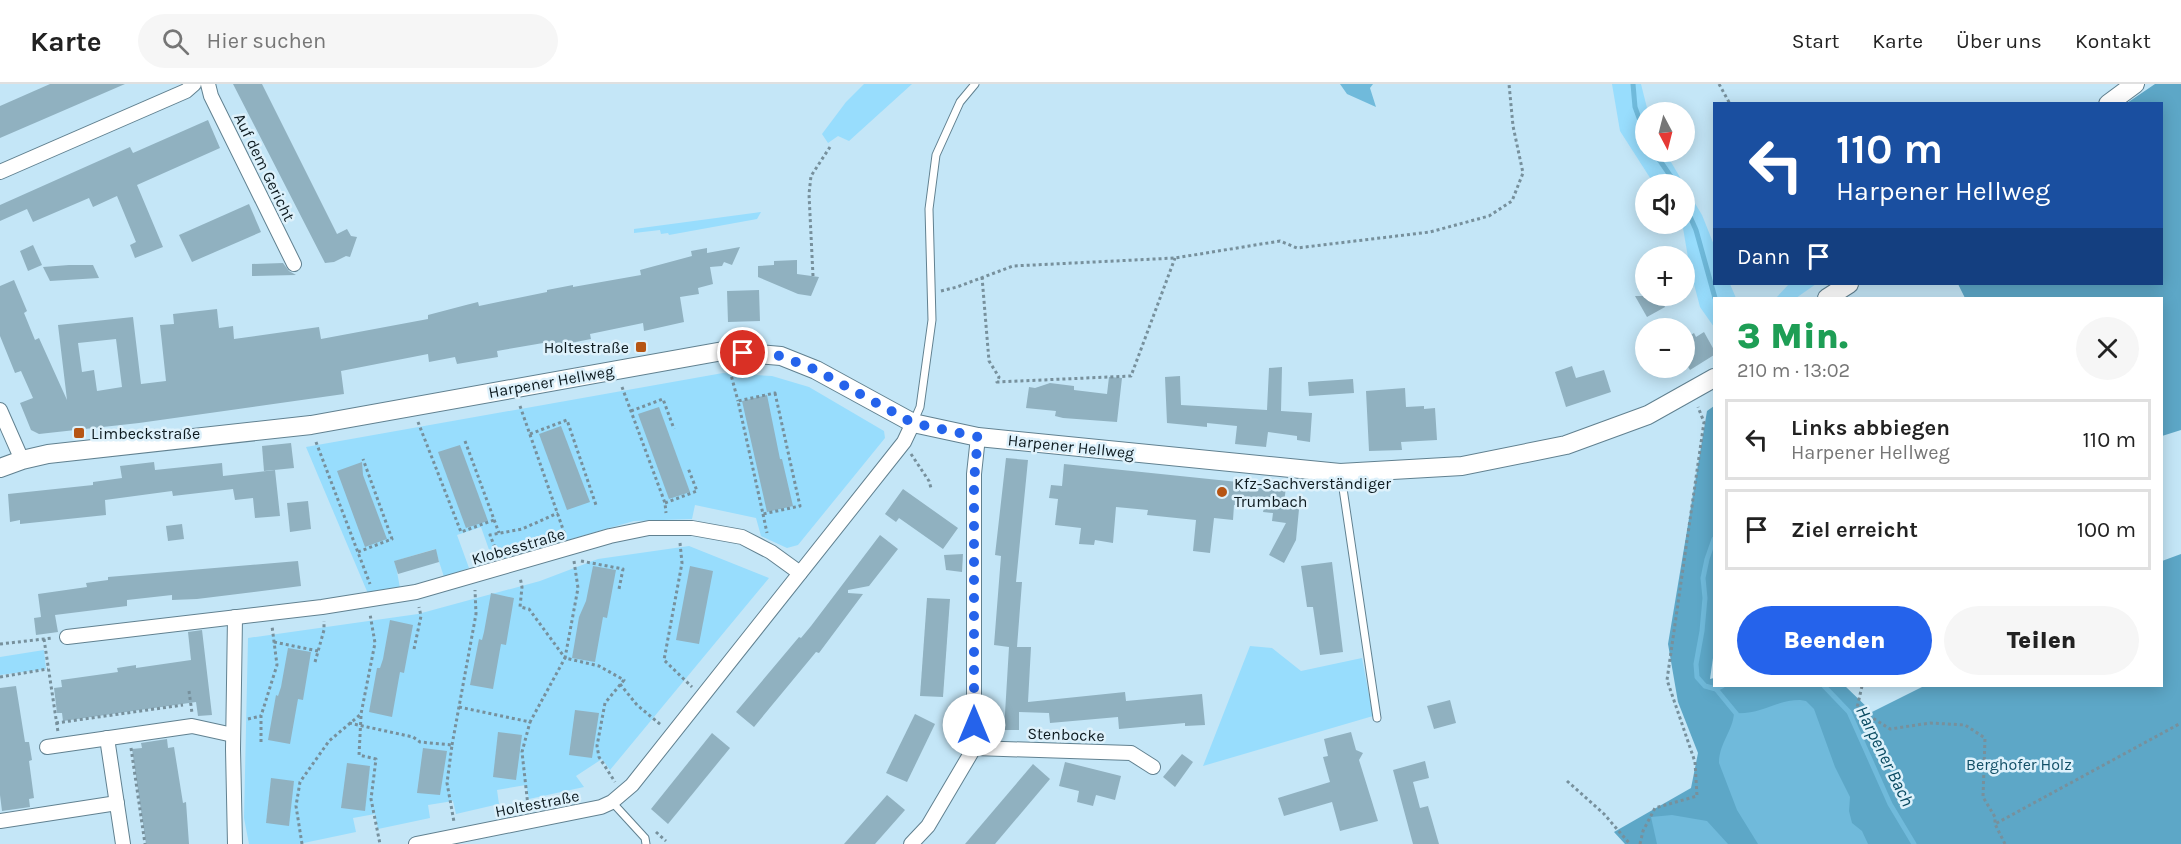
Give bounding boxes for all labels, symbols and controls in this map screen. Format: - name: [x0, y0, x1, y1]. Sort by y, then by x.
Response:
- search box: [138, 14, 558, 68]
- text: Karte: [30, 25, 102, 58]
- icon: search: [159, 25, 192, 58]
- text: Hier suchen: [207, 28, 326, 54]
- text: Start: [1792, 29, 1839, 53]
- text: Karte: [1872, 29, 1923, 53]
- text: Über uns: [1956, 29, 2042, 53]
- text: Kontakt: [2075, 29, 2151, 53]
- north arrow: [1635, 102, 1695, 162]
- map controls: [1635, 102, 1695, 378]
- street label: Auf dem Gericht: [230, 110, 299, 224]
- text: 110 m: [1836, 124, 1943, 174]
- icon: left: [1737, 126, 1815, 204]
- button: sound: [1635, 174, 1695, 234]
- text: Harpener Hellweg: [1836, 175, 2050, 207]
- icon: arrive: [1802, 240, 1835, 273]
- text: Dann: [1737, 244, 1790, 270]
- button: +: [1635, 246, 1695, 306]
- text: 3 Min.: [1737, 315, 1848, 357]
- button: close: [2076, 317, 2139, 380]
- button: −: [1635, 318, 1695, 378]
- pin: [717, 327, 768, 378]
- icon: arrive: [726, 336, 759, 369]
- place label: Holtestraße: [544, 338, 629, 357]
- marker: Holtestraße: [634, 340, 648, 354]
- text: 210 m · 13:02: [1737, 359, 1850, 382]
- street label: Harpener Hellweg: [487, 361, 615, 402]
- text: Links abbiegen: [1791, 415, 1950, 441]
- icon: left: [1740, 423, 1773, 456]
- place label: Limbeckstraße: [91, 424, 200, 443]
- marker: Limbeckstraße: [72, 426, 86, 440]
- text: 110 m: [2083, 427, 2136, 453]
- street label: Harpener Hellweg: [1007, 430, 1135, 463]
- text: Harpener Hellweg: [1791, 441, 1950, 464]
- place label: Kfz-Sachverständiger Trumbach: [1234, 474, 1391, 511]
- marker: Kfz-Sachverständiger Trumbach: [1215, 485, 1229, 499]
- icon: arrive: [1740, 513, 1773, 546]
- text: Ziel erreicht: [1791, 517, 1918, 543]
- text: 100 m: [2077, 517, 2136, 543]
- street label: Klobesstraße: [469, 524, 567, 569]
- button: Beenden: [1737, 606, 1932, 675]
- button: Teilen: [1944, 606, 2139, 675]
- position arrow: [942, 693, 1006, 757]
- water label: Harpener Bach: [1851, 702, 1919, 810]
- street label: Stenbocke: [1027, 724, 1105, 745]
- park label: Berghofer Holz: [1966, 755, 2072, 774]
- street label: Holtestraße: [493, 786, 581, 821]

